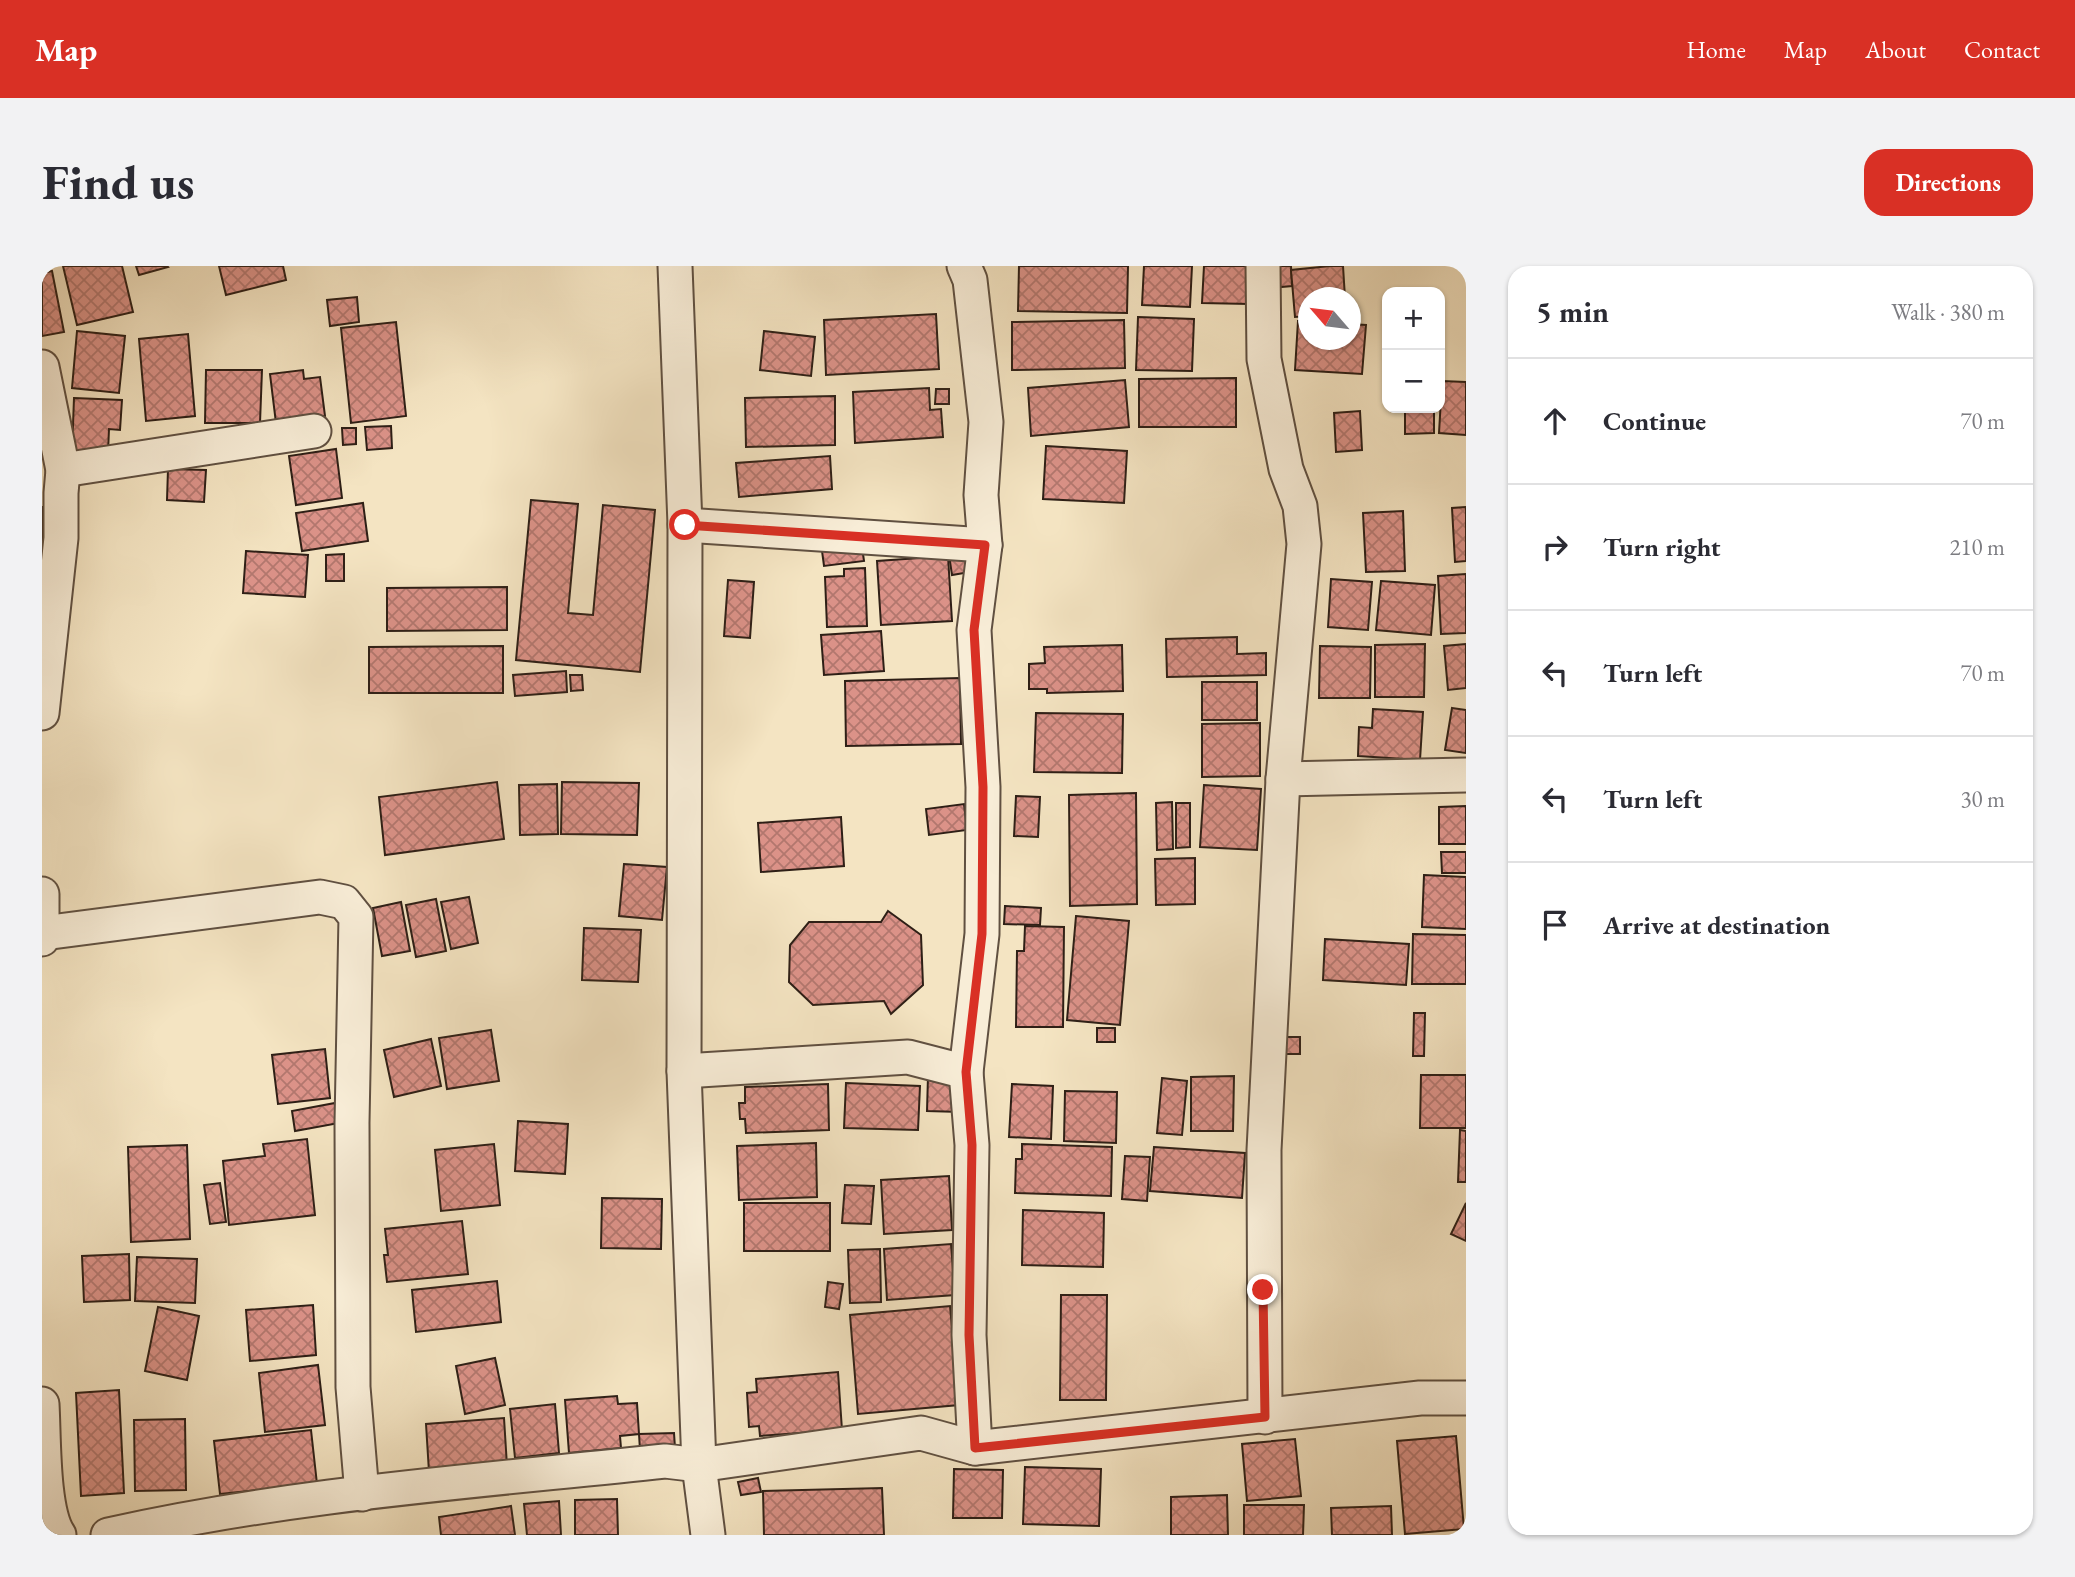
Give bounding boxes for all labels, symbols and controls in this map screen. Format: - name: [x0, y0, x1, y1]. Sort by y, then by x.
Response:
- text: Map: [35, 28, 97, 71]
- text: Home: [1686, 34, 1746, 65]
- text: Map: [1784, 34, 1827, 65]
- text: About: [1865, 34, 1926, 65]
- text: Contact: [1964, 34, 2040, 65]
- button: Directions: [1864, 149, 2033, 216]
- text: Find us: [42, 150, 194, 214]
- north arrow: [1298, 287, 1361, 350]
- map controls: [1382, 287, 1445, 413]
- button: +: [1382, 287, 1445, 350]
- text: 5 min: [1536, 292, 1609, 331]
- text: Walk · 380 m: [1891, 297, 2005, 327]
- button: −: [1382, 350, 1445, 413]
- icon: ahead: [1536, 402, 1574, 440]
- text: Continue: [1603, 404, 1706, 438]
- text: 70 m: [1960, 406, 2005, 436]
- route start: [669, 509, 700, 540]
- icon: right: [1536, 528, 1574, 566]
- text: Turn right: [1603, 530, 1721, 564]
- text: 210 m: [1949, 532, 2005, 562]
- icon: left: [1536, 654, 1574, 692]
- text: Turn left: [1603, 656, 1702, 690]
- text: 70 m: [1960, 658, 2005, 688]
- icon: left: [1536, 780, 1574, 818]
- text: Turn left: [1603, 782, 1702, 816]
- text: 30 m: [1960, 784, 2005, 814]
- icon: arrive: [1536, 906, 1574, 944]
- text: Arrive at destination: [1603, 908, 1830, 942]
- route end: [1247, 1274, 1278, 1305]

